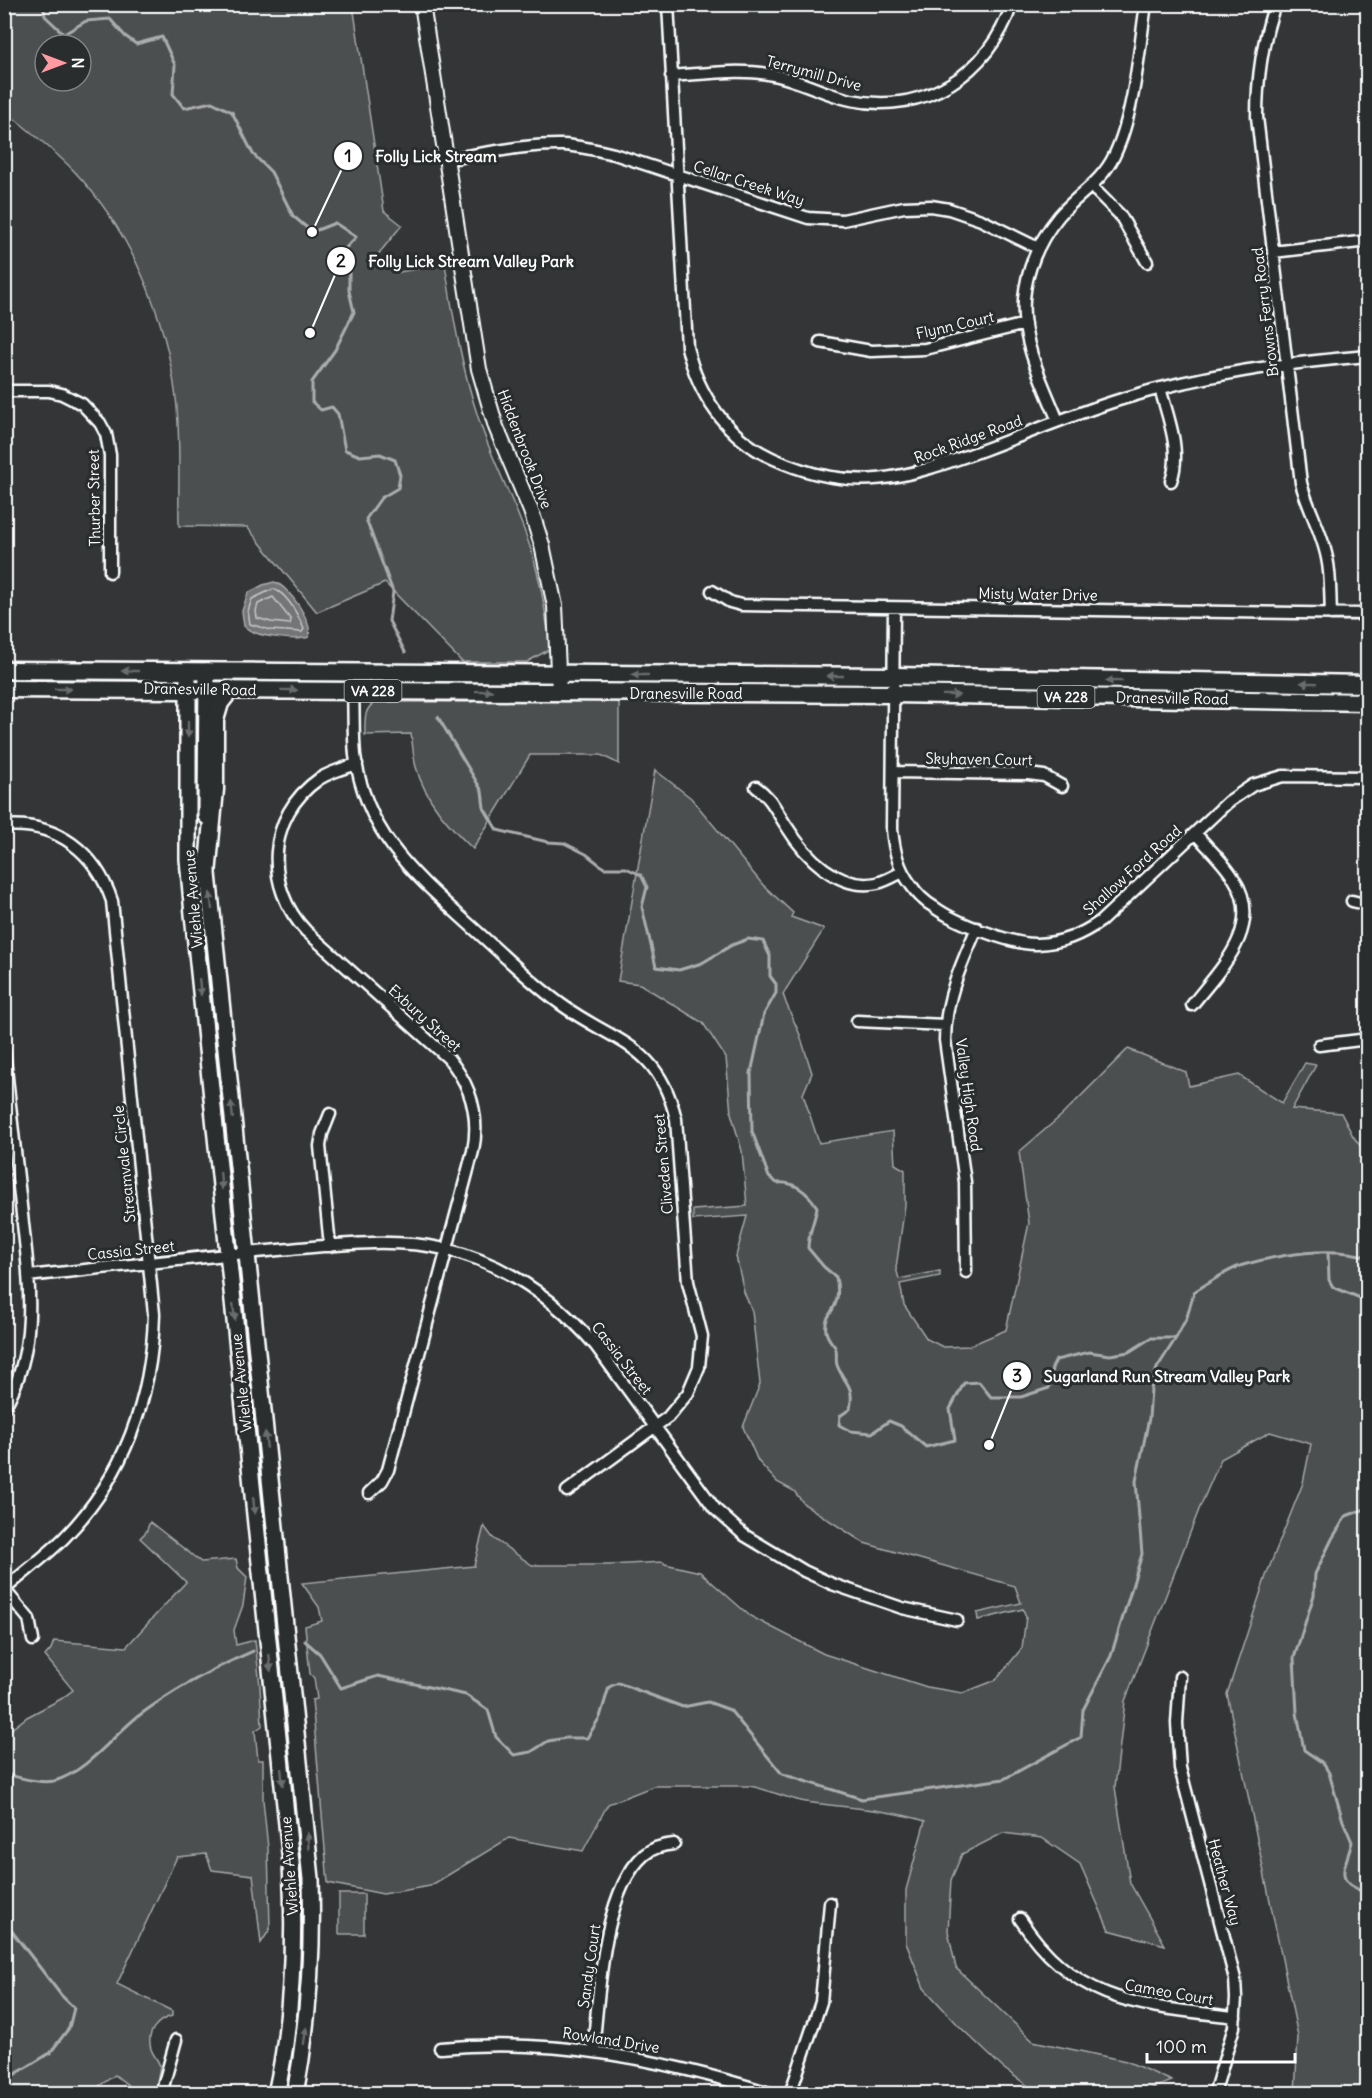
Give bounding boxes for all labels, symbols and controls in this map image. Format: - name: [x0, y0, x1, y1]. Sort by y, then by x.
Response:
- north arrow: [33, 33, 93, 93]
- street label: Terrymill Drive: [764, 51, 864, 95]
- text: N: [68, 57, 88, 69]
- callout: Folly Lick Stream: [333, 139, 509, 173]
- text: 1: [344, 144, 352, 167]
- text: Folly Lick Stream: [375, 146, 497, 167]
- street label: Cellar Creek Way: [691, 156, 807, 210]
- callout: Folly Lick Stream Valley Park: [326, 244, 586, 278]
- street label: Browns Ferry Road: [1248, 246, 1282, 378]
- text: 2: [336, 249, 346, 272]
- text: Folly Lick Stream Valley Park: [368, 251, 574, 272]
- street label: Flynn Court: [914, 307, 996, 343]
- street label: Hiddenbrook Drive: [494, 387, 556, 511]
- street label: Rock Ridge Road: [911, 411, 1025, 467]
- street label: Thurber Street: [84, 449, 104, 547]
- street label: Misty Water Drive: [978, 583, 1098, 605]
- one-way arrow: [120, 666, 139, 676]
- one-way arrow: [630, 670, 649, 680]
- one-way arrow: [825, 671, 844, 681]
- one-way arrow: [1105, 676, 1124, 686]
- one-way arrow: [1300, 678, 1319, 688]
- street label: Dranesville Road: [143, 679, 257, 699]
- road number: VA 228: [344, 680, 401, 702]
- one-way arrow: [53, 684, 72, 694]
- street label: Dranesville Road: [630, 684, 743, 703]
- one-way arrow: [279, 685, 298, 695]
- road number: VA 228: [1038, 686, 1094, 708]
- one-way arrow: [474, 687, 493, 696]
- street label: Dranesville Road: [1115, 688, 1229, 708]
- one-way arrow: [942, 690, 961, 699]
- one-way arrow: [183, 720, 193, 739]
- street label: Skyhaven Court: [925, 749, 1033, 769]
- street label: Shallow Ford Road: [1079, 821, 1185, 919]
- street label: Wiehle Avenue: [179, 849, 207, 949]
- one-way arrow: [206, 891, 215, 910]
- one-way arrow: [196, 977, 205, 996]
- street label: Exbury Street: [385, 980, 465, 1056]
- street label: Valley High Road: [952, 1037, 986, 1153]
- one-way arrow: [227, 1101, 237, 1120]
- street label: Streamvale Circle: [108, 1105, 140, 1223]
- street label: Cliveden Street: [649, 1113, 677, 1215]
- one-way arrow: [216, 1171, 226, 1190]
- street label: Cassia Street: [86, 1236, 176, 1264]
- one-way arrow: [229, 1303, 239, 1322]
- street label: Cassia Street: [588, 1318, 656, 1398]
- street label: Wiehle Avenue: [226, 1333, 256, 1433]
- callout: Sugarland Run Stream Valley Park: [1002, 1359, 1302, 1393]
- text: 3: [1012, 1364, 1022, 1387]
- text: Sugarland Run Stream Valley Park: [1044, 1366, 1290, 1387]
- one-way arrow: [261, 1430, 271, 1449]
- one-way arrow: [249, 1497, 259, 1516]
- one-way arrow: [265, 1654, 275, 1673]
- one-way arrow: [277, 1767, 287, 1786]
- street label: Wiehle Avenue: [276, 1816, 302, 1916]
- one-way arrow: [303, 1832, 313, 1851]
- street label: Heather Way: [1204, 1837, 1246, 1927]
- street label: Sandy Court: [574, 1923, 604, 2009]
- street label: Cameo Court: [1123, 1975, 1215, 2009]
- street label: Rowland Drive: [561, 2023, 661, 2057]
- one-way arrow: [300, 2026, 309, 2045]
- scale bar: [1147, 2026, 1296, 2064]
- text: 100 m: [1156, 2035, 1207, 2058]

